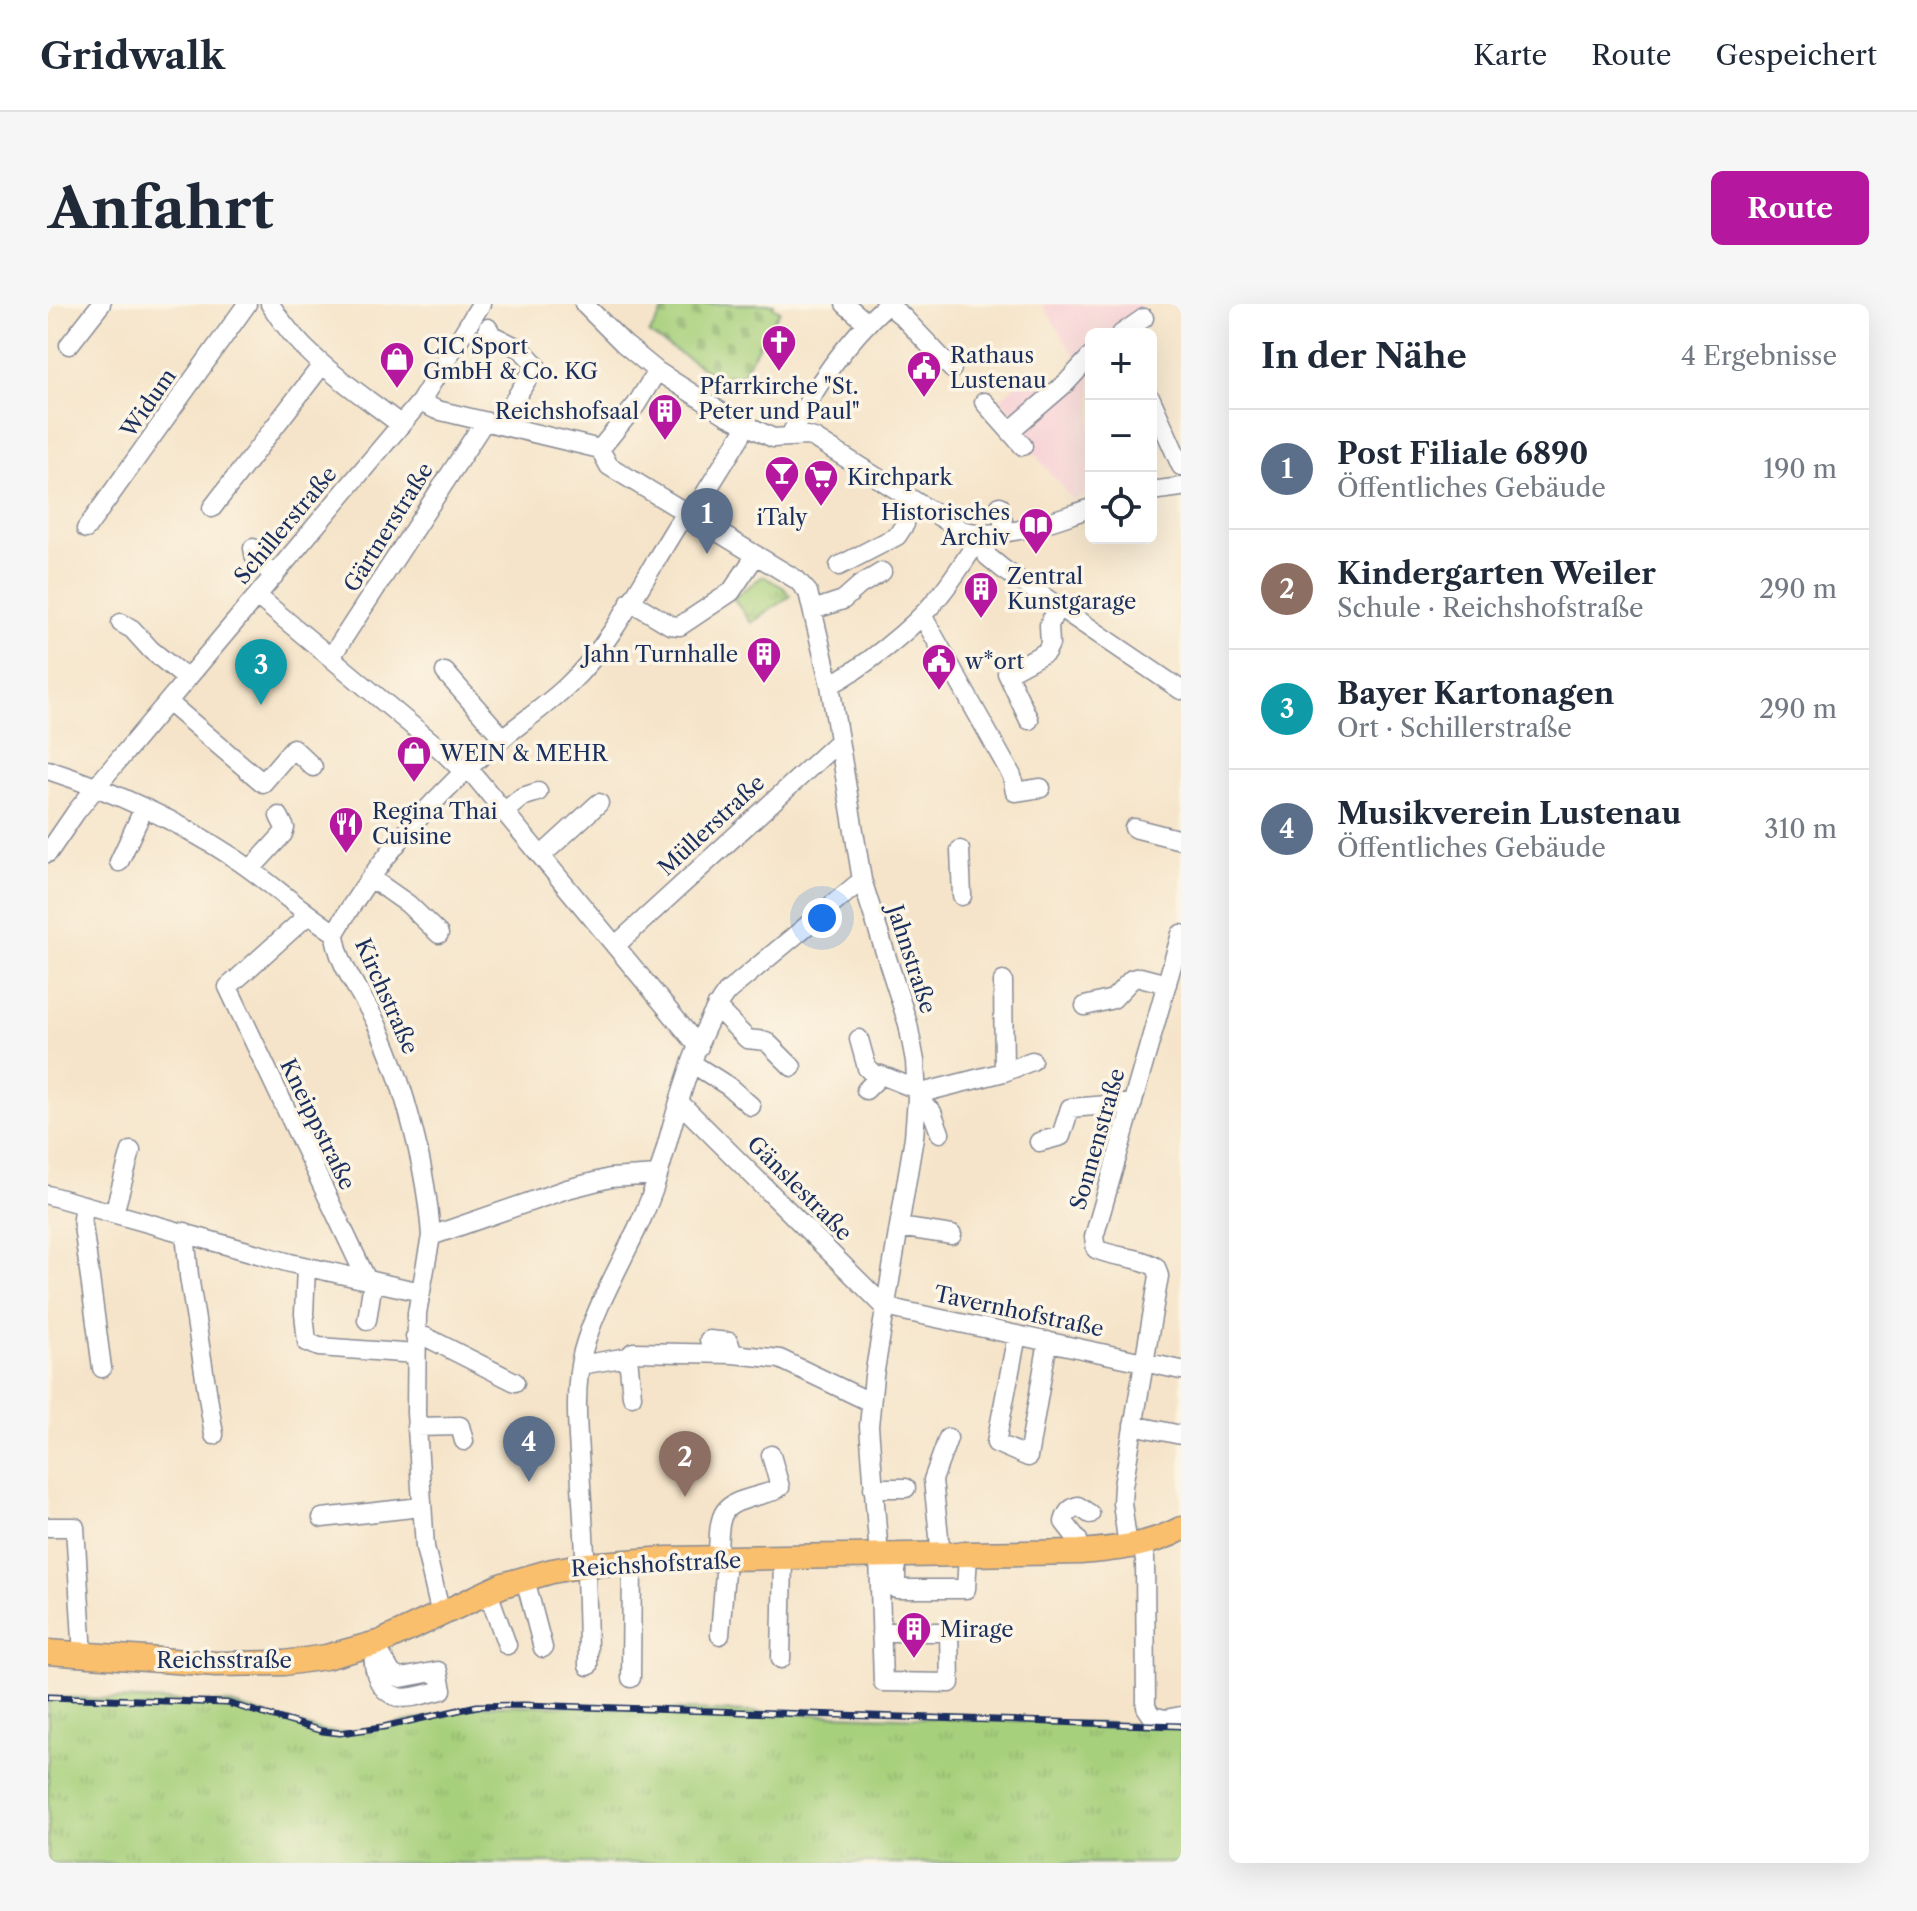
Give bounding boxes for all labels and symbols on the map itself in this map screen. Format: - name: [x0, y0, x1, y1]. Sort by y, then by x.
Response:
- church icon: Pfarrkirche "St. Peter und Paul": [760, 323, 798, 373]
- place label: CIC Sport GmbH & Co. KG: [423, 333, 598, 385]
- shop icon: CIC Sport GmbH & Co. KG: [378, 340, 416, 390]
- place label: Rathaus Lustenau: [950, 342, 1046, 394]
- public building icon: Rathaus Lustenau: [905, 349, 943, 399]
- street label: Widum: [114, 363, 182, 444]
- place label: Pfarrkirche "St. Peter und Paul": [698, 373, 860, 425]
- building icon: Reichshofsaal: [646, 392, 684, 442]
- place label: Reichshofsaal: [495, 398, 639, 425]
- bar icon: iTaly: [763, 454, 801, 504]
- street label: Gärtnerstraße: [338, 458, 439, 597]
- supermarket icon: Kirchpark: [802, 458, 840, 508]
- street label: Schillerstraße: [228, 461, 342, 590]
- place label: Kirchpark: [847, 464, 954, 491]
- pin: 1: [681, 488, 733, 554]
- place label: Historisches Archiv: [881, 499, 1011, 551]
- place label: iTaly: [756, 504, 808, 531]
- library icon: Historisches Archiv: [1017, 506, 1055, 556]
- place label: Zentral Kunstgarage: [1007, 563, 1136, 615]
- building icon: Zentral Kunstgarage: [962, 570, 1000, 620]
- building icon: Jahn Turnhalle: [745, 635, 783, 685]
- pin: 3: [235, 639, 287, 705]
- place label: Jahn Turnhalle: [580, 641, 738, 668]
- public building icon: w*ort: [920, 642, 958, 692]
- place label: w*ort: [964, 648, 1024, 675]
- shop icon: WEIN & MEHR: [395, 734, 433, 784]
- place label: WEIN & MEHR: [439, 740, 608, 767]
- street label: Müllerstraße: [653, 769, 770, 881]
- place label: Regina Thai Cuisine: [372, 798, 498, 850]
- restaurant icon: Regina Thai Cuisine: [327, 805, 365, 855]
- your location: [802, 898, 842, 938]
- street label: Jahnstraße: [880, 899, 942, 1017]
- street label: Kirchstraße: [349, 934, 424, 1058]
- street label: Kneippstraße: [274, 1054, 361, 1194]
- street label: Sonnenstraße: [1064, 1065, 1131, 1213]
- street label: Gänslestraße: [742, 1130, 858, 1246]
- street label: Tavernhofstraße: [932, 1280, 1106, 1343]
- pin: 4: [503, 1416, 555, 1482]
- pin: 2: [659, 1431, 711, 1497]
- street label: Reichshofstraße: [570, 1547, 742, 1582]
- building icon: Mirage: [895, 1610, 933, 1660]
- place label: Mirage: [940, 1616, 1014, 1643]
- street label: Reichsstraße: [156, 1647, 292, 1674]

